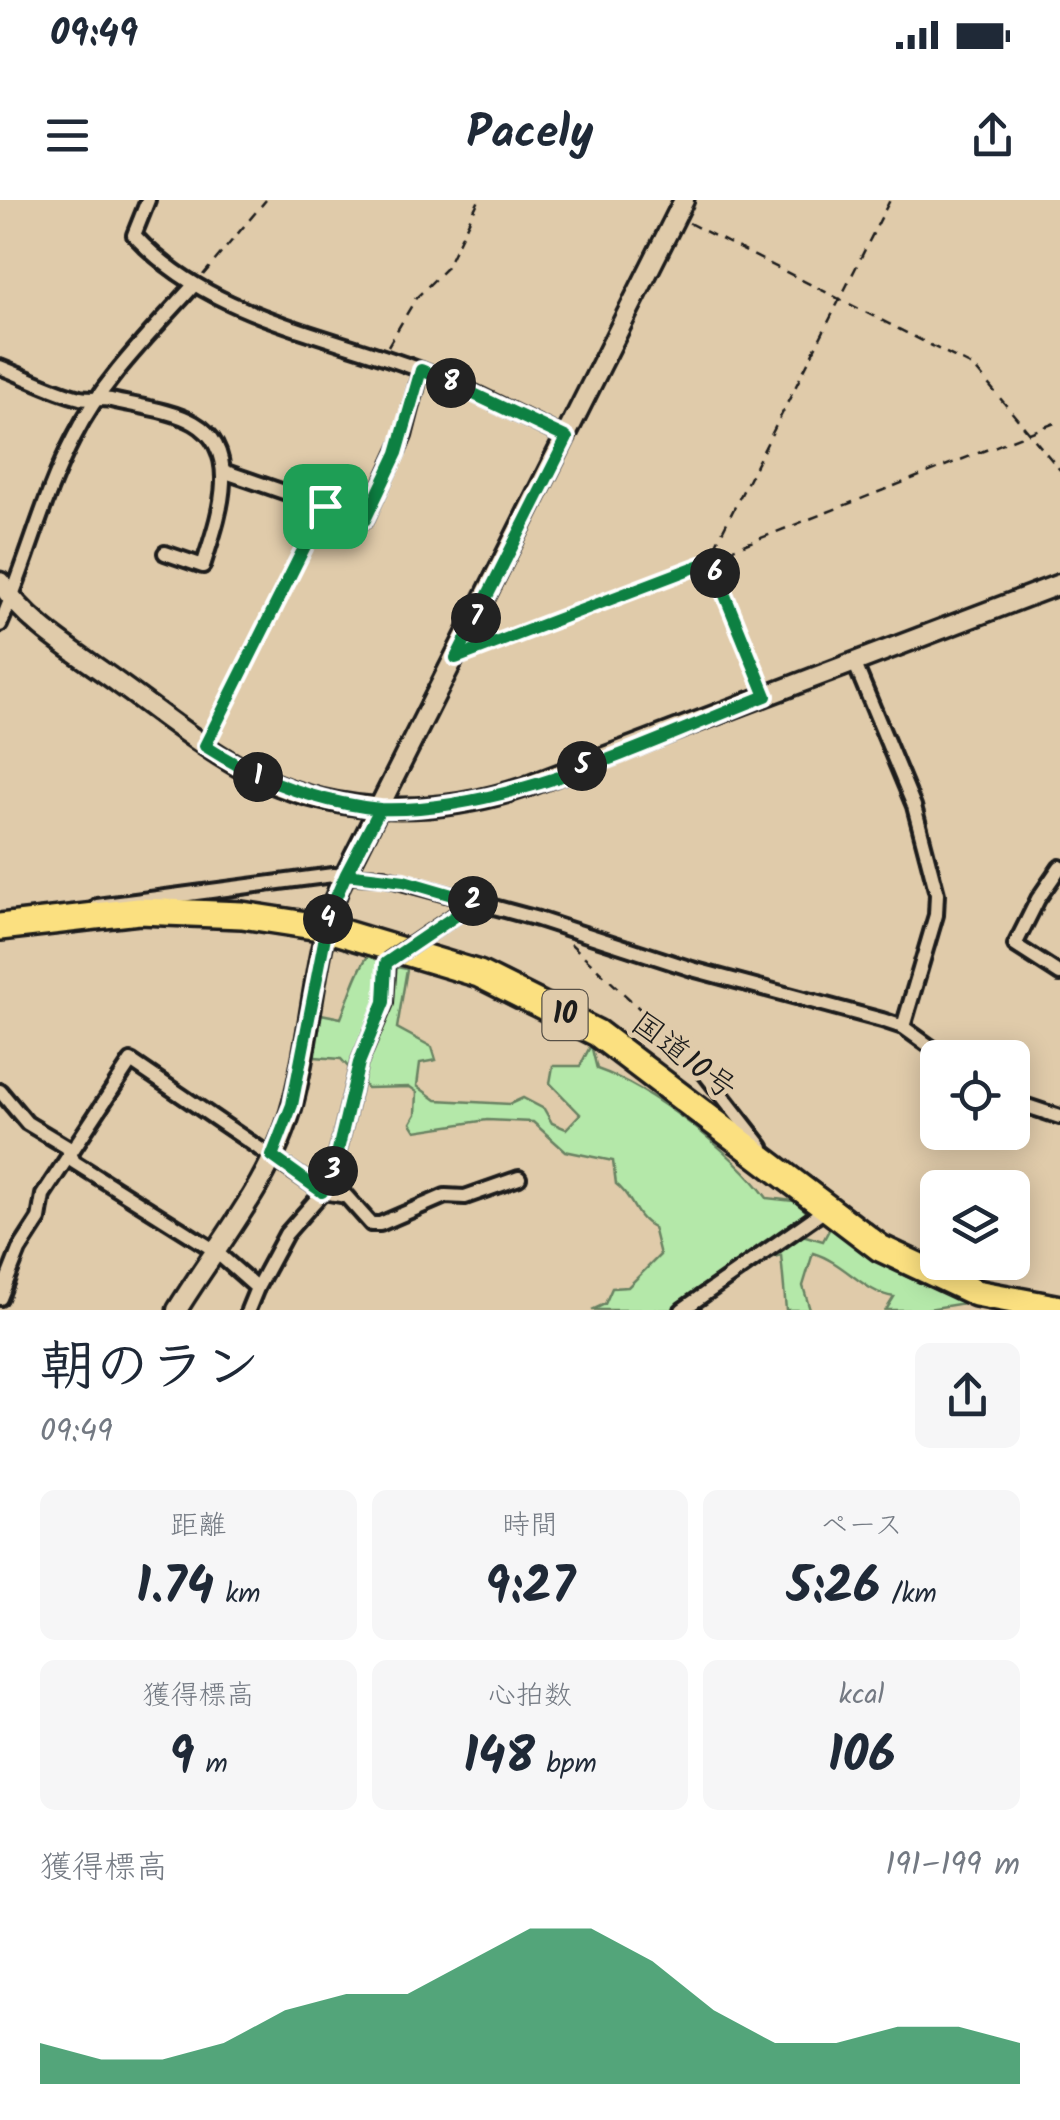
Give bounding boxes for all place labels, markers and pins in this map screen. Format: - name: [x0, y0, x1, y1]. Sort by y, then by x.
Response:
- pin: 8: [426, 358, 476, 408]
- pin: [283, 464, 368, 549]
- pin: 6: [690, 548, 740, 598]
- pin: 7: [451, 593, 501, 643]
- pin: 5: [557, 741, 607, 791]
- pin: 1: [233, 752, 283, 802]
- pin: 2: [448, 876, 498, 926]
- pin: 4: [303, 894, 353, 944]
- pin: 3: [308, 1146, 358, 1196]

